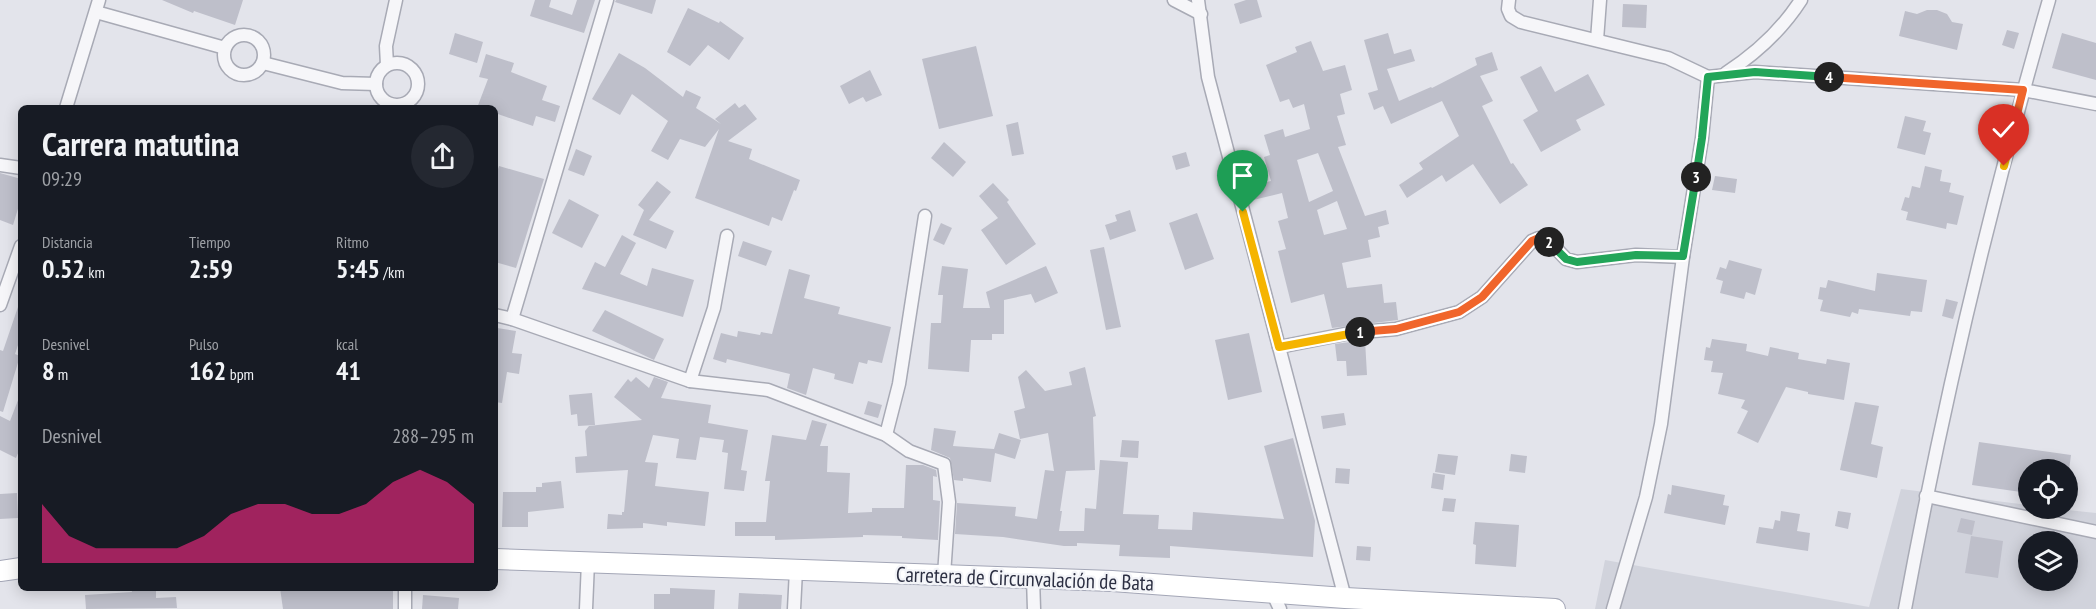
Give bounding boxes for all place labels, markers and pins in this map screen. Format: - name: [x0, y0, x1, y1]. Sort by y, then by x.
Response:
- pin: 4: [1814, 62, 1844, 92]
- pin: [1978, 104, 2029, 166]
- pin: [1217, 150, 1268, 212]
- pin: 3: [1681, 162, 1711, 192]
- pin: 2: [1534, 227, 1564, 257]
- pin: 1: [1345, 317, 1375, 347]

